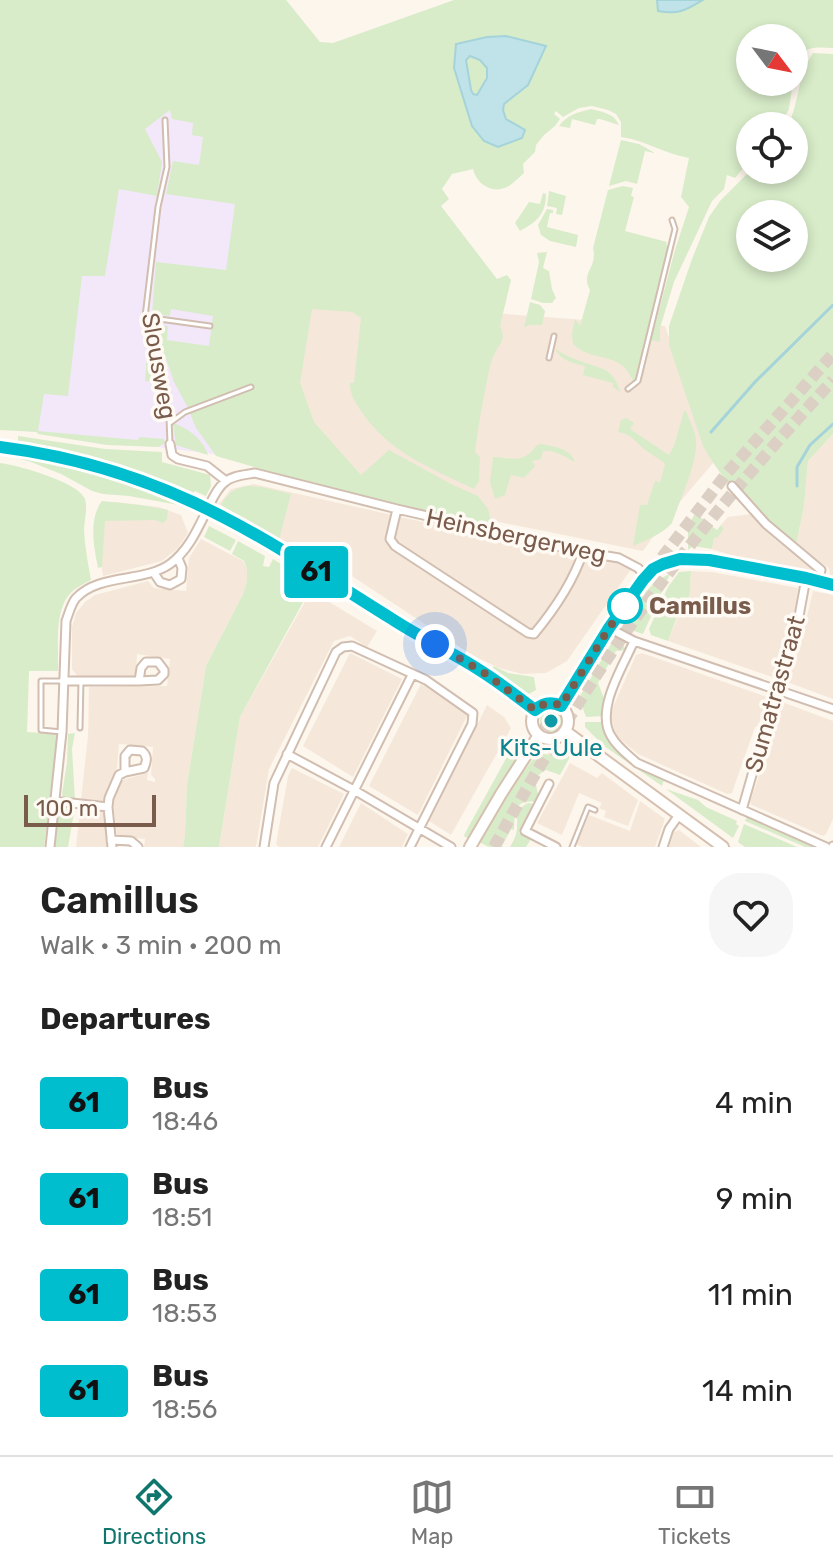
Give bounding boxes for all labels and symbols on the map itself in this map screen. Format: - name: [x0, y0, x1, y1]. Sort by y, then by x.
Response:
- north arrow: [736, 24, 808, 96]
- street label: Slousweg: [136, 311, 182, 421]
- street label: Heinsbergerweg: [423, 503, 609, 569]
- line badge: 61: [280, 546, 352, 598]
- marker: Camillus: [608, 589, 642, 623]
- place label: Camillus: [649, 592, 751, 620]
- street label: Sumatrastraat: [739, 612, 811, 776]
- your location: [415, 624, 455, 664]
- marker: Kits-Uule: [542, 712, 560, 730]
- place label: Kits-Uule: [499, 734, 603, 762]
- scale bar: [24, 791, 156, 827]

